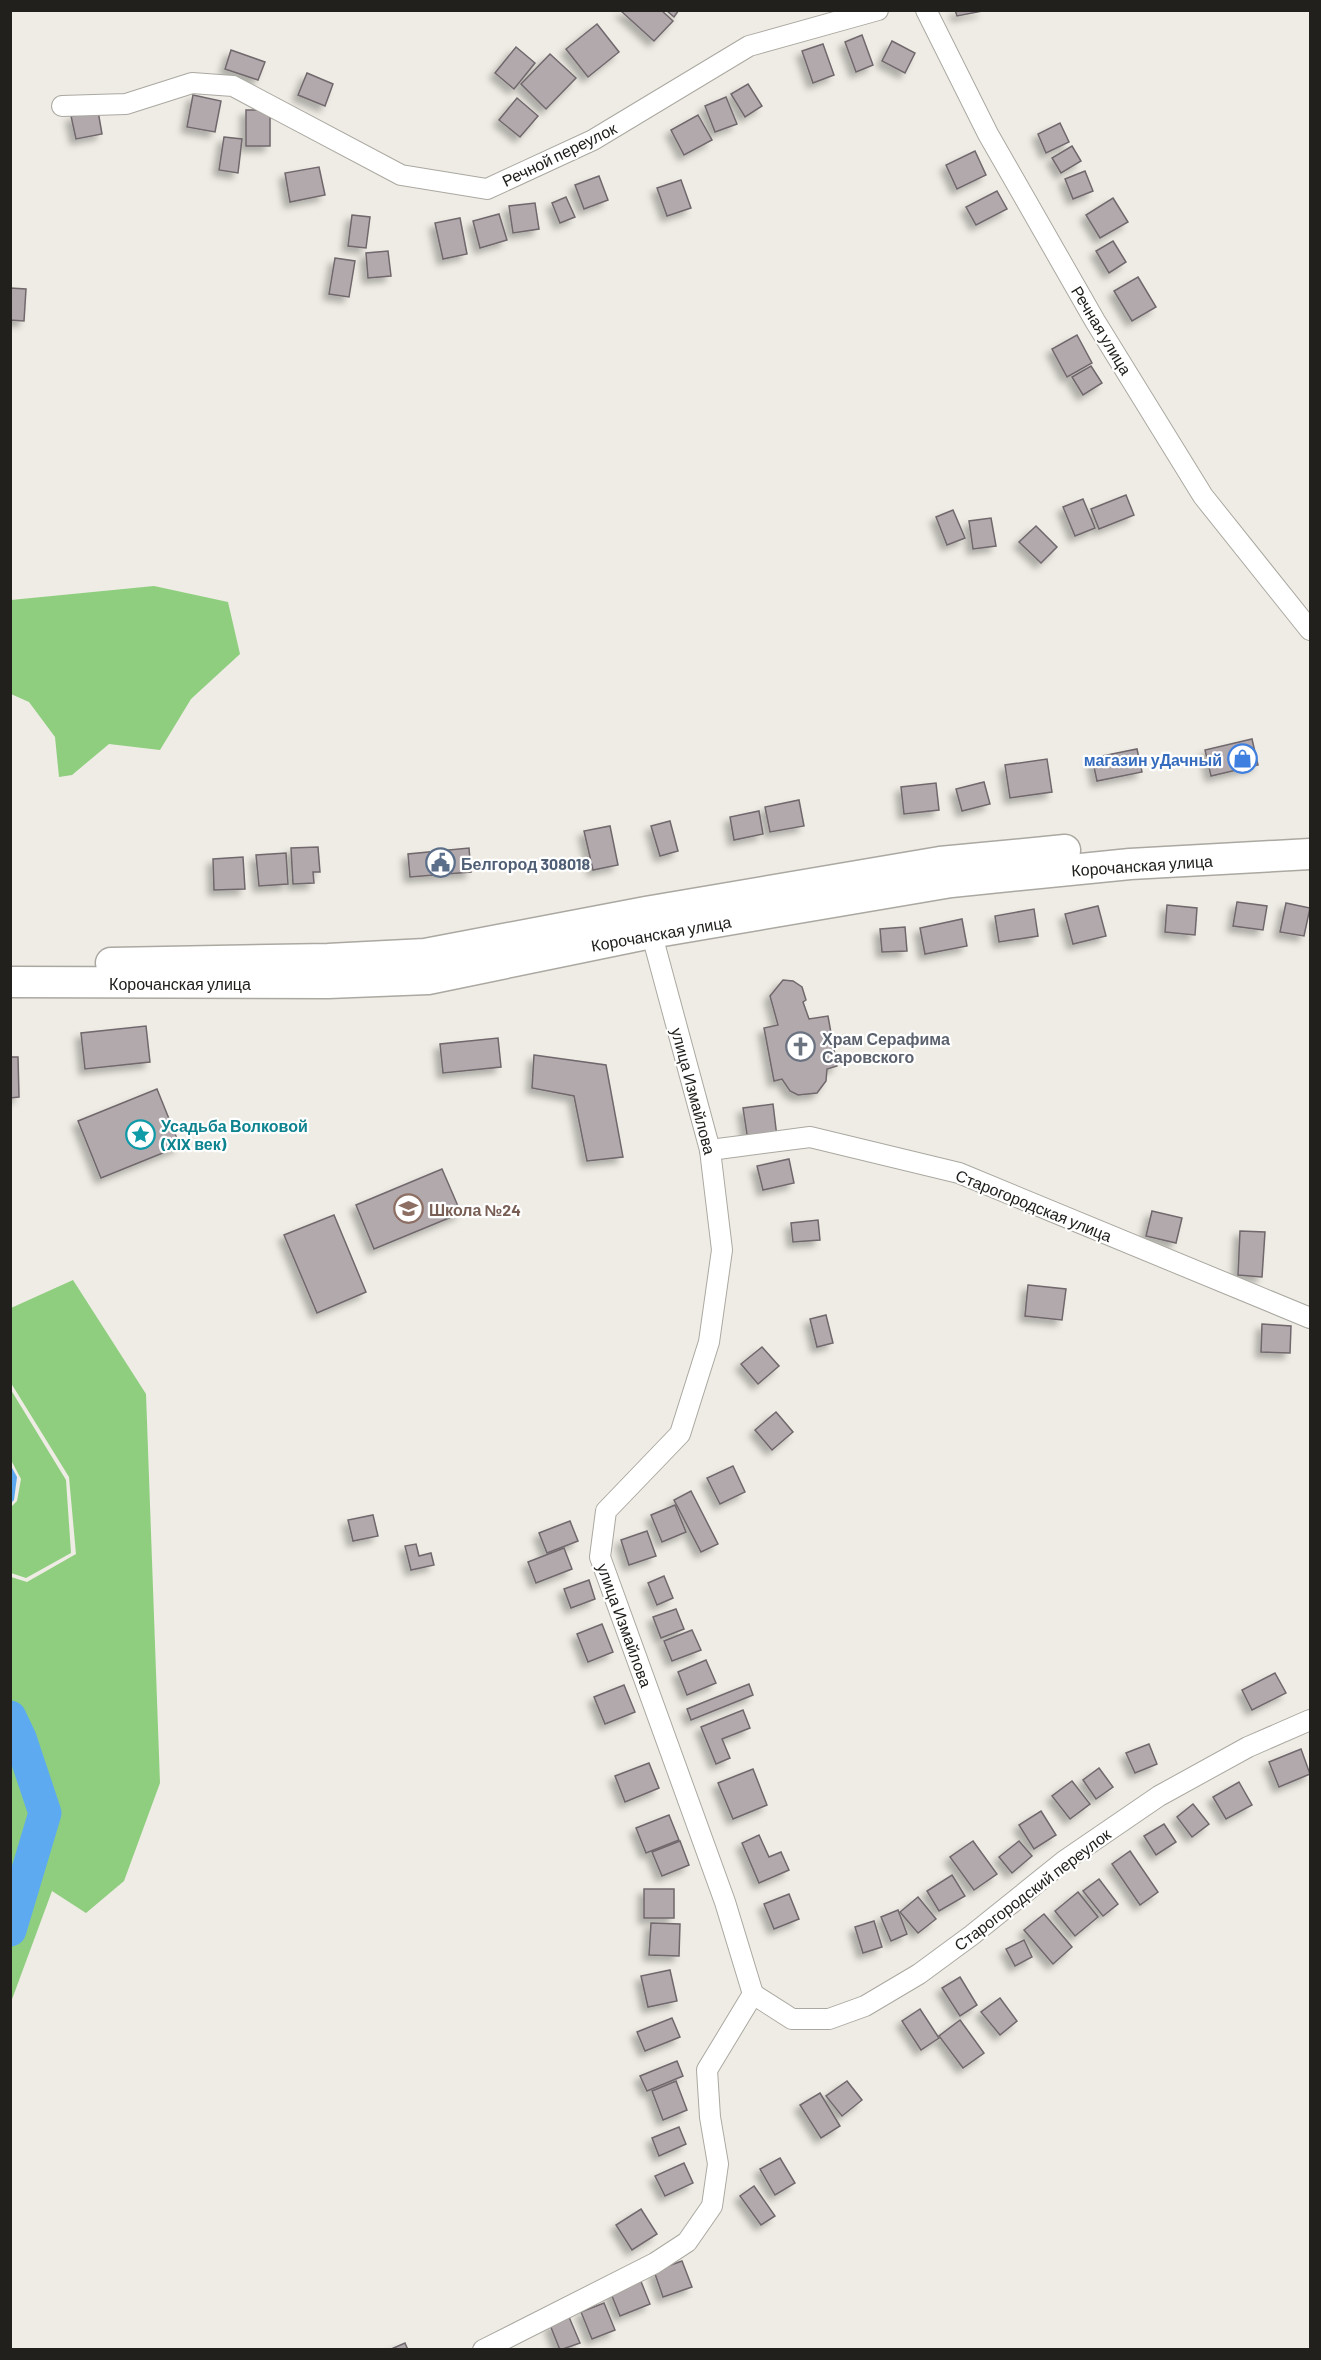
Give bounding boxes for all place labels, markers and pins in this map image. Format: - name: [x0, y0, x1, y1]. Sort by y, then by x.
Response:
- shop icon: магазин уДачный: [1227, 743, 1259, 775]
- place label: магазин уДачный: [1084, 750, 1222, 769]
- public building icon: Белгород 308018: [424, 847, 456, 879]
- place label: Белгород 308018: [461, 854, 591, 873]
- place label: Храм Серафима Саровского: [822, 1029, 950, 1066]
- church icon: Храм Серафима Саровского: [785, 1031, 817, 1063]
- place label: Усадьба Волковой (XIX век): [160, 1116, 308, 1153]
- place icon: Усадьба Волковой (XIX век): [124, 1118, 156, 1150]
- school or university icon: Школа №24: [392, 1193, 424, 1225]
- place label: Школа №24: [429, 1200, 521, 1219]

